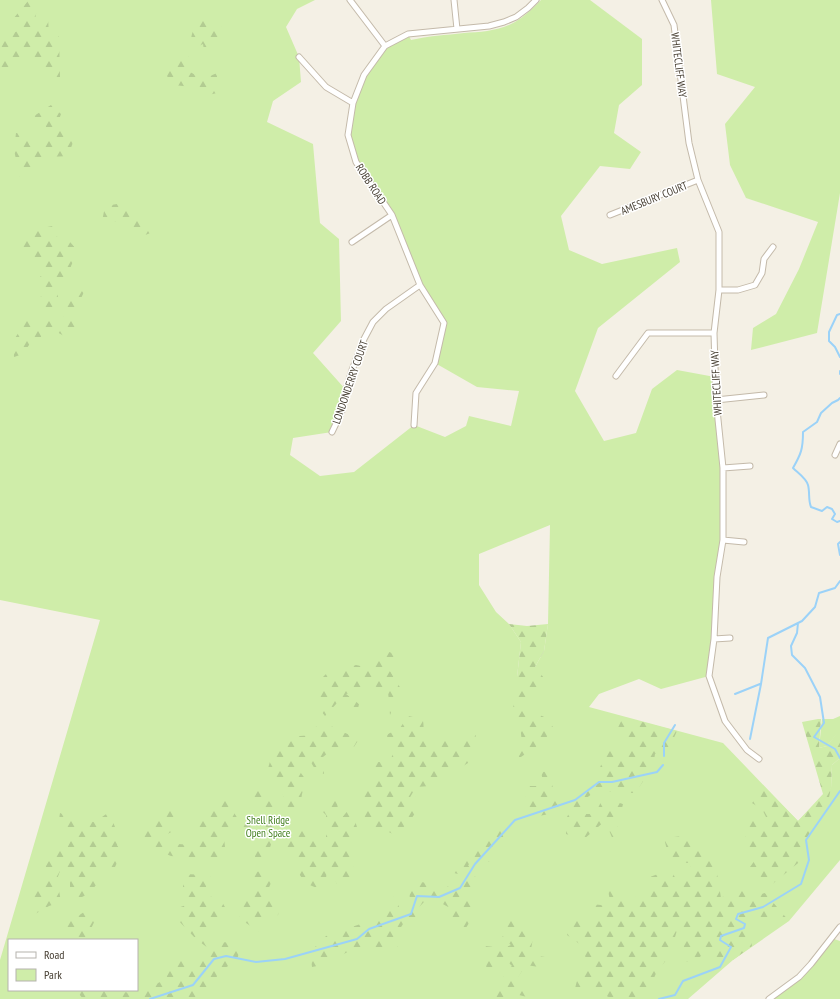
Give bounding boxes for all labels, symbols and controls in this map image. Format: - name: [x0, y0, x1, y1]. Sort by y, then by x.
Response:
- street label: WHITECLIFF WAY: [668, 32, 690, 98]
- street label: ROBB ROAD: [353, 161, 389, 207]
- street label: AMESBURY COURT: [619, 178, 689, 218]
- street label: LONDONDERRY COURT: [329, 338, 371, 426]
- street label: WHITECLIFF WAY: [707, 350, 725, 416]
- park label: Shell Ridge Open Space: [246, 813, 291, 840]
- legend: [8, 939, 138, 991]
- text: Road: [44, 947, 64, 962]
- text: Park: [44, 967, 62, 982]

